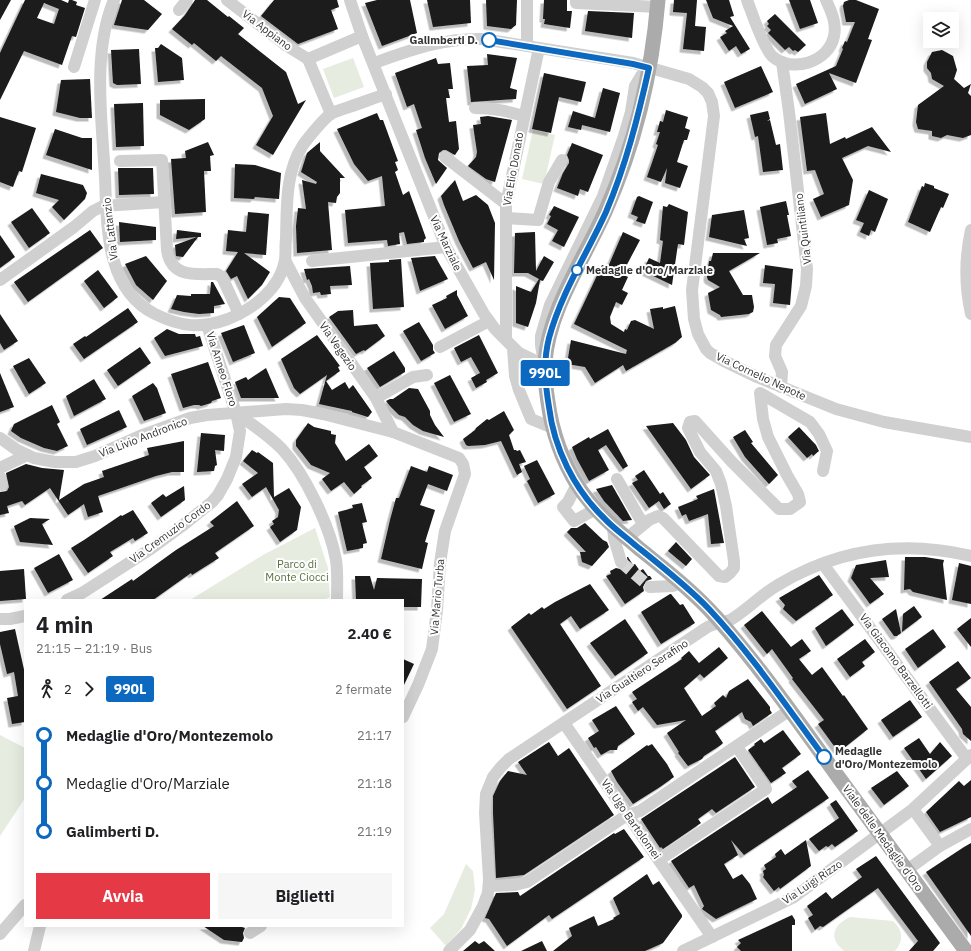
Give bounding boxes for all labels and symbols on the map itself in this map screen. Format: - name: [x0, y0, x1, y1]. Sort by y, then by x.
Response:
- street label: Via Appiano: [239, 7, 295, 53]
- marker: Galimberti D.: [481, 32, 497, 48]
- place label: Galimberti D.: [410, 33, 478, 47]
- street label: Via Elio Donato: [500, 131, 526, 207]
- street label: Via Quintiliano: [792, 193, 814, 265]
- street label: Via Lattanzio: [99, 197, 121, 261]
- street label: Via Marziale: [427, 213, 465, 273]
- place label: Medaglie d'Oro/Marziale: [586, 263, 713, 277]
- marker: Medaglie d'Oro/Marziale: [571, 264, 583, 276]
- street label: Via Vegezio: [316, 319, 360, 373]
- street label: Via Anneo Floro: [203, 330, 241, 408]
- street label: Via Cornelio Nepote: [714, 349, 808, 403]
- line badge: 990L: [517, 360, 573, 386]
- street label: Via Livio Andronico: [97, 414, 189, 460]
- street label: Via Cremuzio Cordo: [127, 498, 213, 566]
- park label: Parco di Monte Ciocci: [265, 557, 329, 584]
- street label: Via Mario Turba: [427, 558, 447, 636]
- street label: Via Giacomo Barzellotti: [857, 610, 935, 712]
- street label: Via Gualtiero Serafino: [593, 636, 691, 706]
- place label: Medaglie d'Oro/Montezemolo: [835, 744, 937, 771]
- marker: Medaglie d'Oro/Montezemolo: [816, 749, 832, 765]
- street label: Via Ugo Bartolomei: [598, 776, 664, 862]
- street label: Viale delle Medaglie d'Oro: [840, 782, 926, 894]
- street label: Via Luigi Rizzo: [779, 857, 845, 907]

